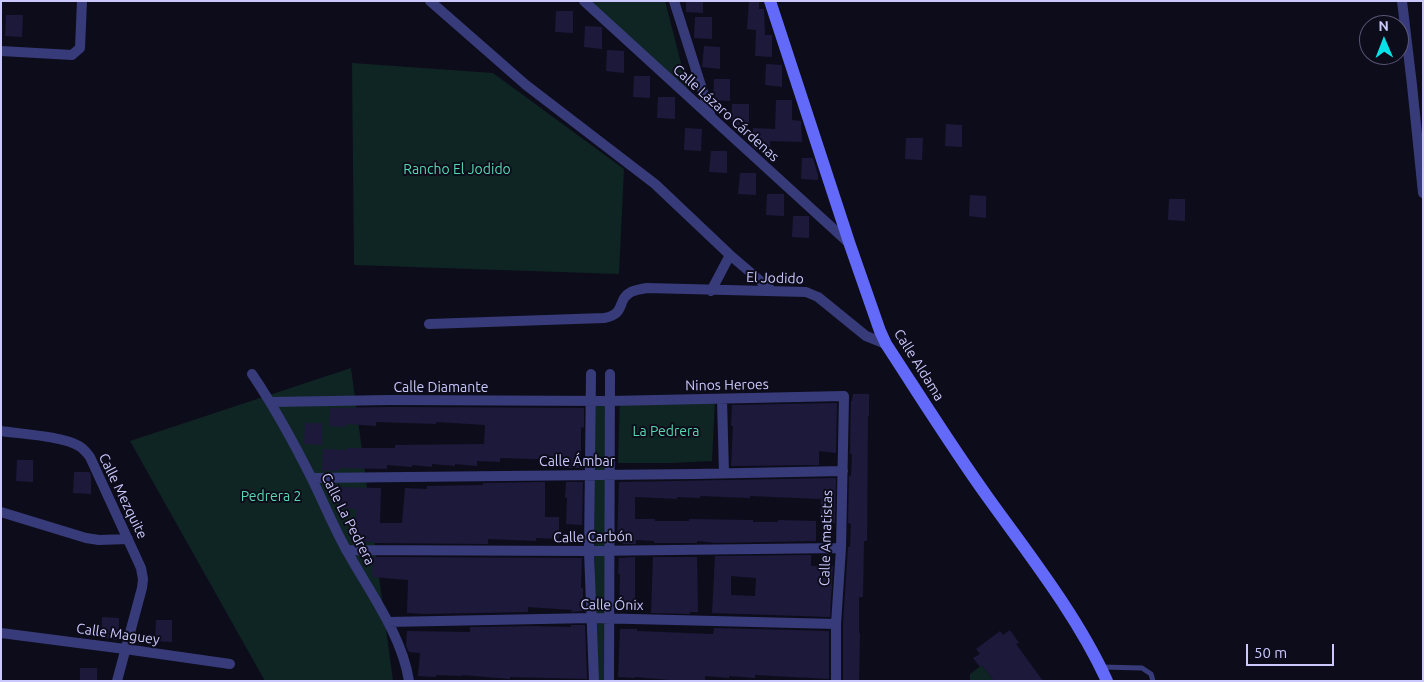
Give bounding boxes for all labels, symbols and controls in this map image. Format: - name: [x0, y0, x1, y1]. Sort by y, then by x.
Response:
- north arrow: [1359, 15, 1409, 65]
- text: N: [1378, 18, 1389, 34]
- street label: Calle Lázaro Cárdenas: [669, 61, 783, 165]
- park label: Rancho El Jodido: [403, 161, 511, 177]
- street label: El Jodido: [746, 269, 804, 287]
- street label: Calle Aldama: [890, 326, 948, 404]
- street label: Ninos Heroes: [685, 376, 769, 394]
- street label: Calle Diamante: [393, 379, 489, 395]
- park label: La Pedrera: [632, 423, 700, 439]
- street label: Calle Mezquite: [95, 450, 151, 542]
- street label: Calle Ámbar: [539, 453, 615, 469]
- street label: Calle La Pedrera: [318, 470, 378, 568]
- park label: Pedrera 2: [241, 488, 301, 504]
- street label: Calle Amatistas: [816, 490, 836, 586]
- street label: Calle Carbón: [553, 528, 633, 546]
- street label: Calle Ónix: [580, 596, 644, 614]
- street label: Calle Maguey: [75, 620, 161, 648]
- scale bar: [1249, 634, 1336, 666]
- text: 50 m: [1254, 644, 1287, 661]

